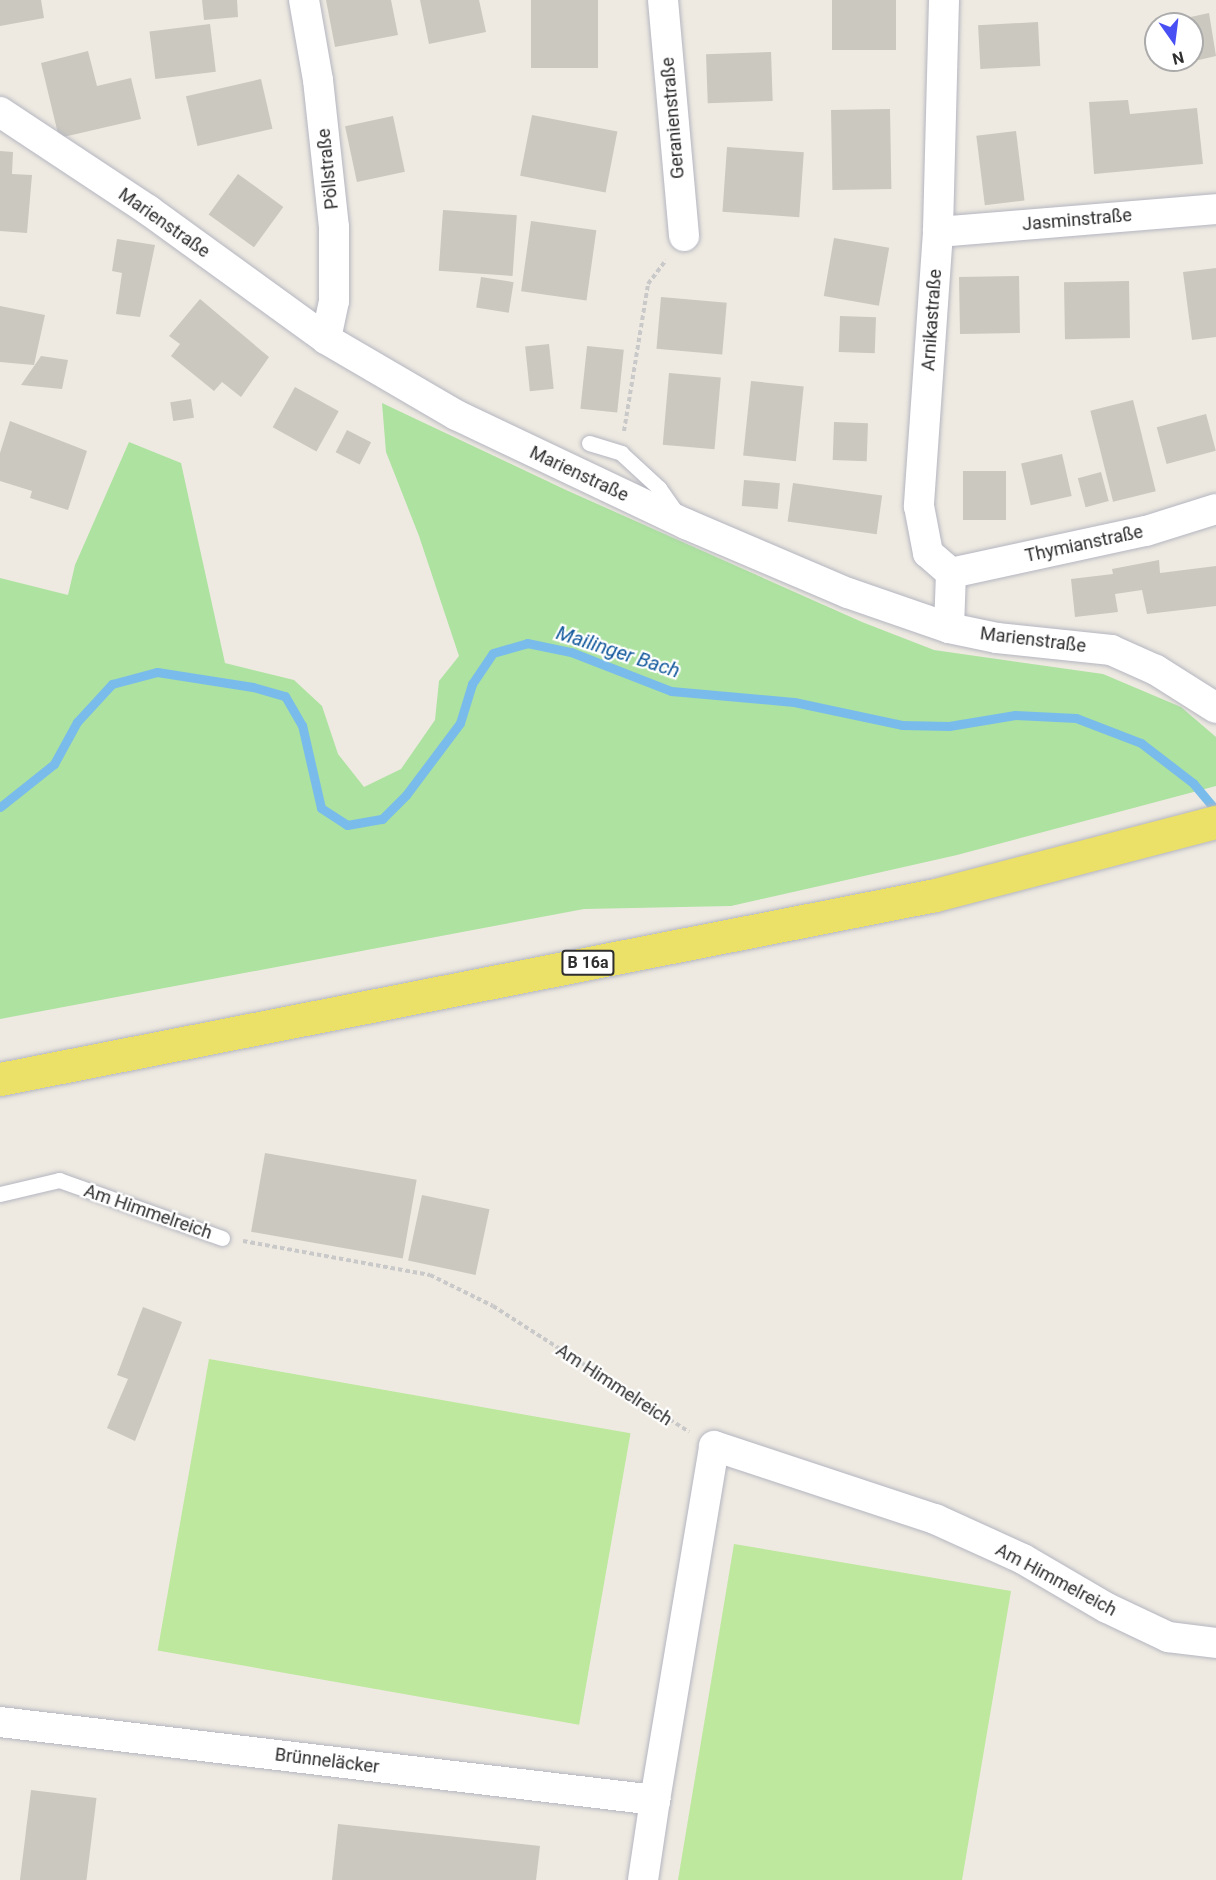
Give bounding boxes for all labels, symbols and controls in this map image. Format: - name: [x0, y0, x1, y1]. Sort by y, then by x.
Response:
- north arrow: [1144, 12, 1204, 72]
- text: N: [1170, 47, 1186, 69]
- street label: Geranienstraße: [657, 56, 689, 180]
- street label: Pöllstraße: [313, 127, 343, 211]
- street label: Marienstraße: [114, 184, 214, 262]
- street label: Jasminstraße: [1021, 204, 1133, 236]
- street label: Arnikastraße: [918, 268, 946, 372]
- street label: Marienstraße: [526, 442, 632, 506]
- street label: Thymianstraße: [1023, 521, 1145, 567]
- water label: Mailinger Bach: [553, 621, 683, 683]
- street label: Marienstraße: [979, 623, 1087, 657]
- road number: B 16a: [561, 950, 615, 976]
- street label: Am Himmelreich: [81, 1180, 215, 1244]
- street label: Am Himmelreich: [552, 1339, 676, 1431]
- street label: Am Himmelreich: [992, 1539, 1120, 1621]
- street label: Brünneläcker: [274, 1744, 380, 1778]

